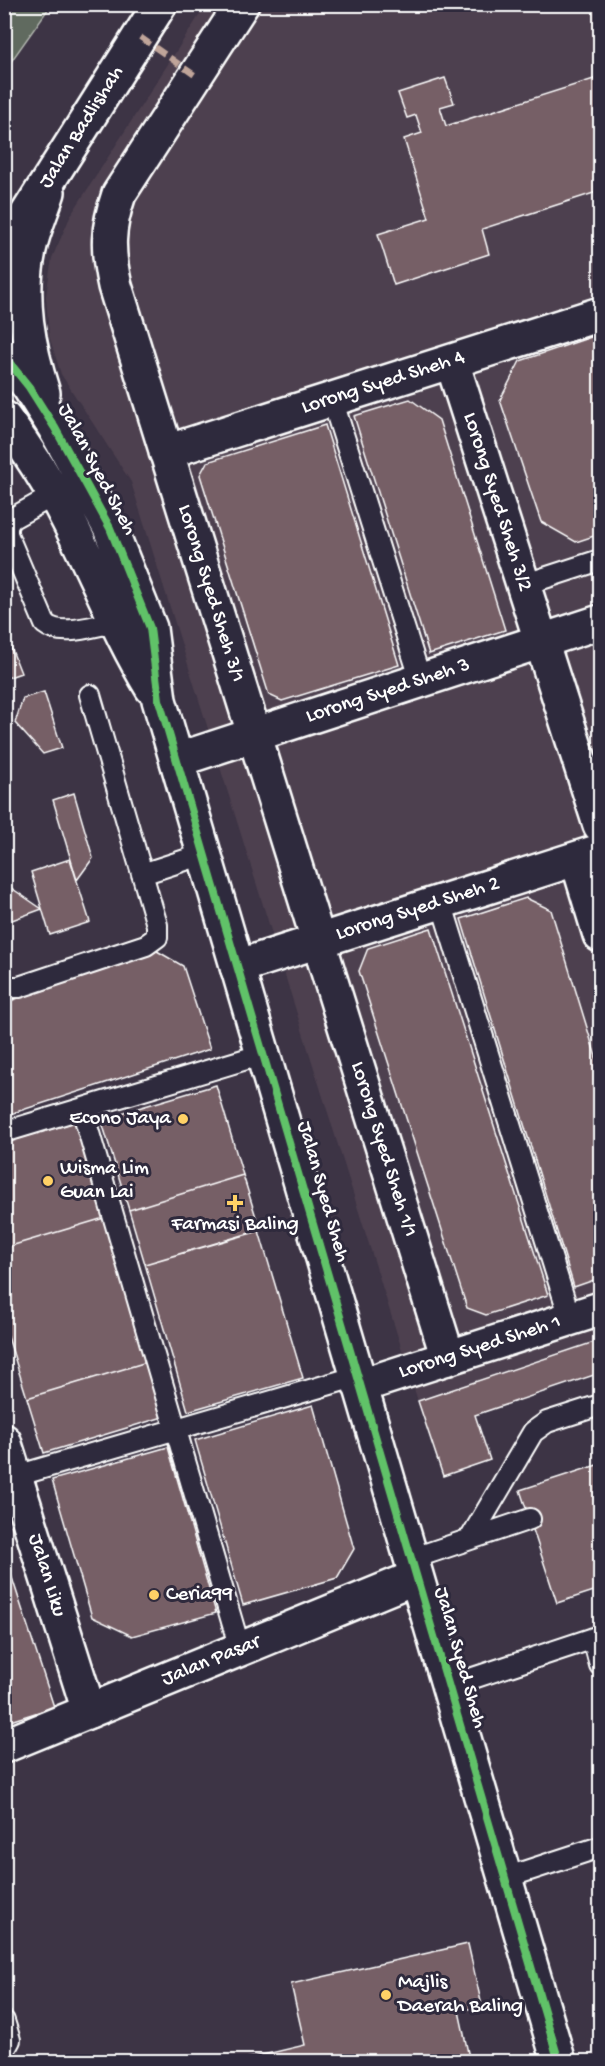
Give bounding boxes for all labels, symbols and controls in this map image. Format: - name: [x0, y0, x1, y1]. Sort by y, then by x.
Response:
- street label: Jalan Badlishah: [34, 62, 130, 193]
- street label: Lorong Syed Sheh 4: [298, 345, 468, 421]
- street label: Jalan Syed Sheh: [51, 400, 141, 540]
- street label: Lorong Syed Sheh 3/2: [456, 409, 537, 595]
- street label: Lorong Syed Sheh 3/1: [171, 502, 250, 685]
- street label: Lorong Syed Sheh 3: [303, 653, 473, 730]
- street label: Lorong Syed Sheh 2: [333, 871, 503, 947]
- street label: Lorong Syed Sheh 1/1: [344, 1059, 422, 1240]
- place label: Econo Jaya: [69, 1107, 172, 1132]
- marker: Econo Jaya: [176, 1112, 190, 1126]
- street label: Jalan Syed Sheh: [290, 1119, 354, 1265]
- place label: Wisma Lim Guan Lai: [60, 1157, 149, 1206]
- marker: Wisma Lim Guan Lai: [41, 1174, 55, 1188]
- marker: Farmasi Baling: [228, 1196, 242, 1210]
- place label: Farmasi Baling: [170, 1213, 299, 1238]
- street label: Lorong Syed Sheh 1: [396, 1310, 564, 1385]
- street label: Jalan Liku: [22, 1531, 71, 1620]
- place label: Ceria99: [166, 1583, 233, 1608]
- street label: Jalan Syed Sheh: [427, 1585, 491, 1731]
- marker: Ceria99: [147, 1588, 161, 1602]
- street label: Jalan Pasar: [158, 1629, 266, 1692]
- place label: Majlis Daerah Baling: [396, 1971, 523, 2020]
- marker: Majlis Daerah Baling: [379, 1988, 393, 2002]

